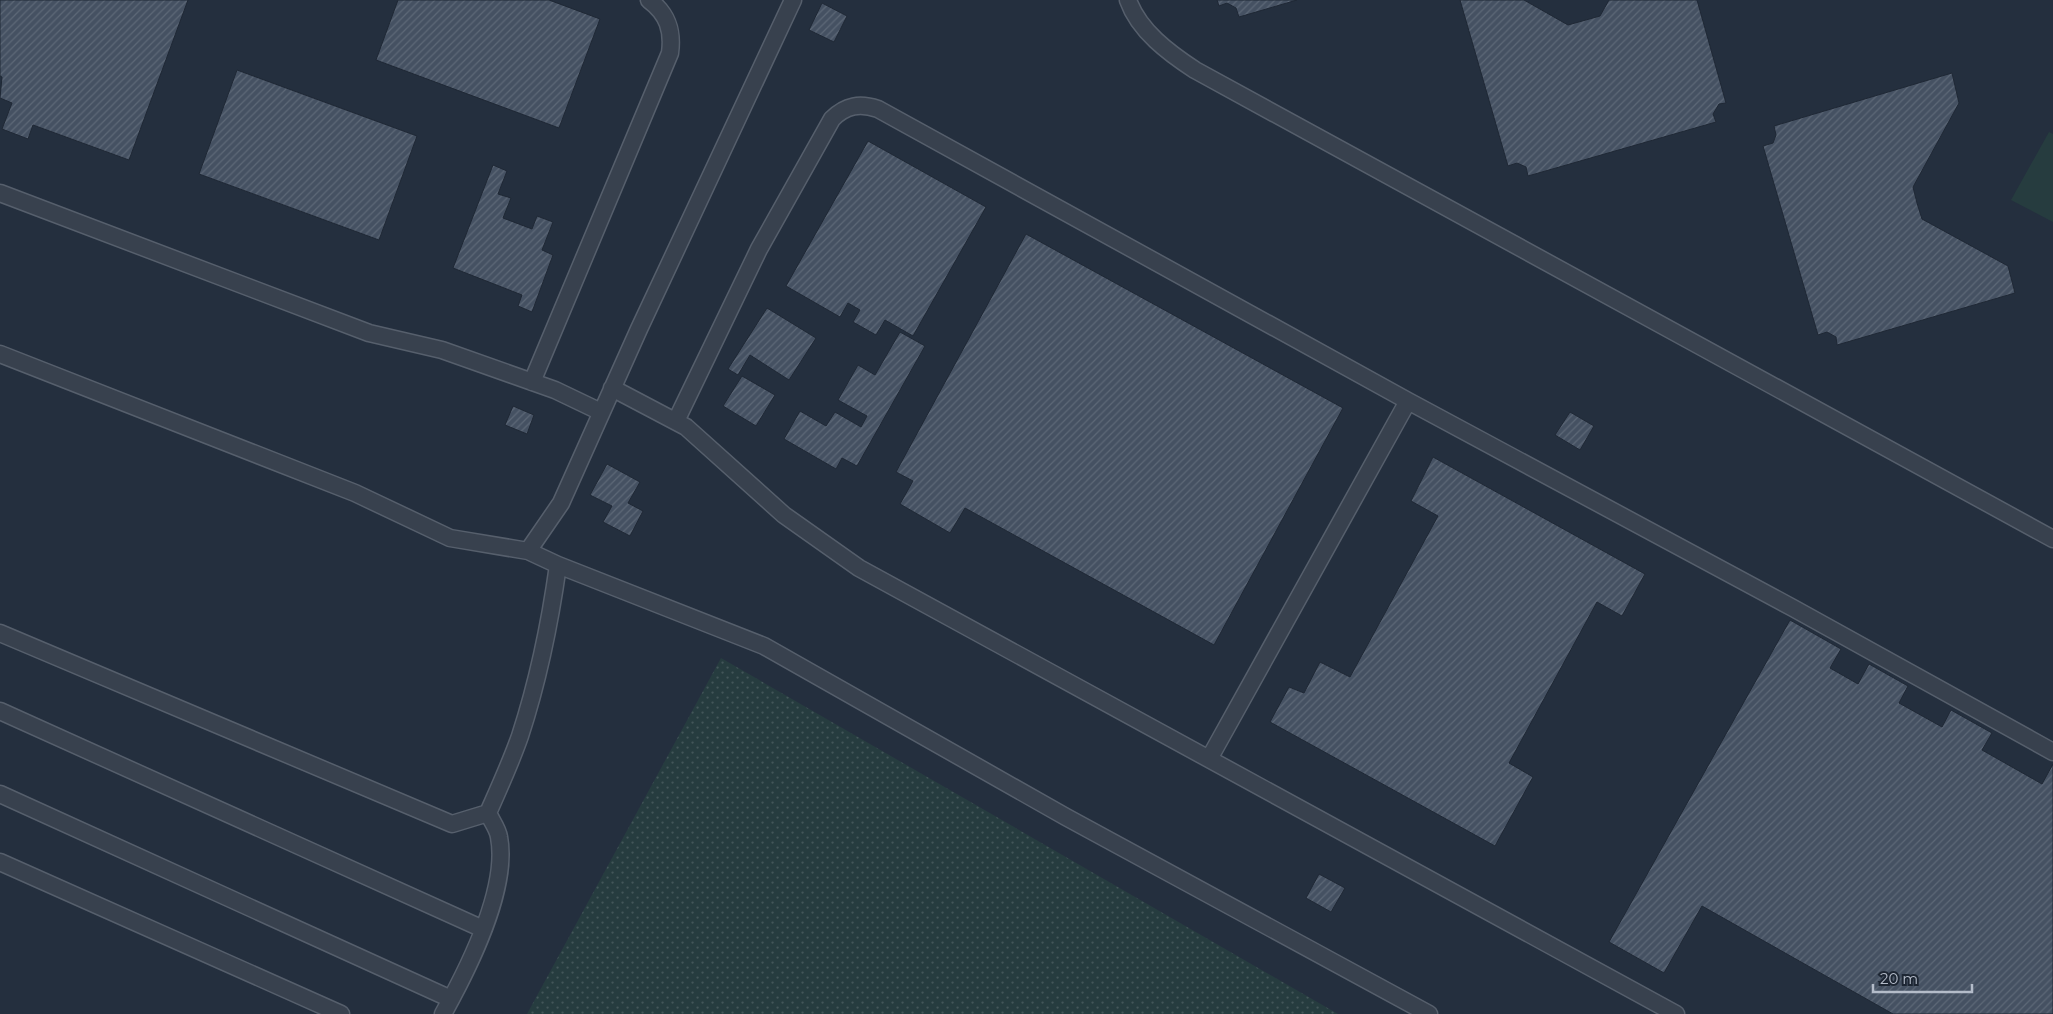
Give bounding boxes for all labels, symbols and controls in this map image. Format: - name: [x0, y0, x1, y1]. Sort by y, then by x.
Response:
- scale bar: [1873, 962, 1972, 994]
- text: 20 m: [1880, 969, 1918, 988]

